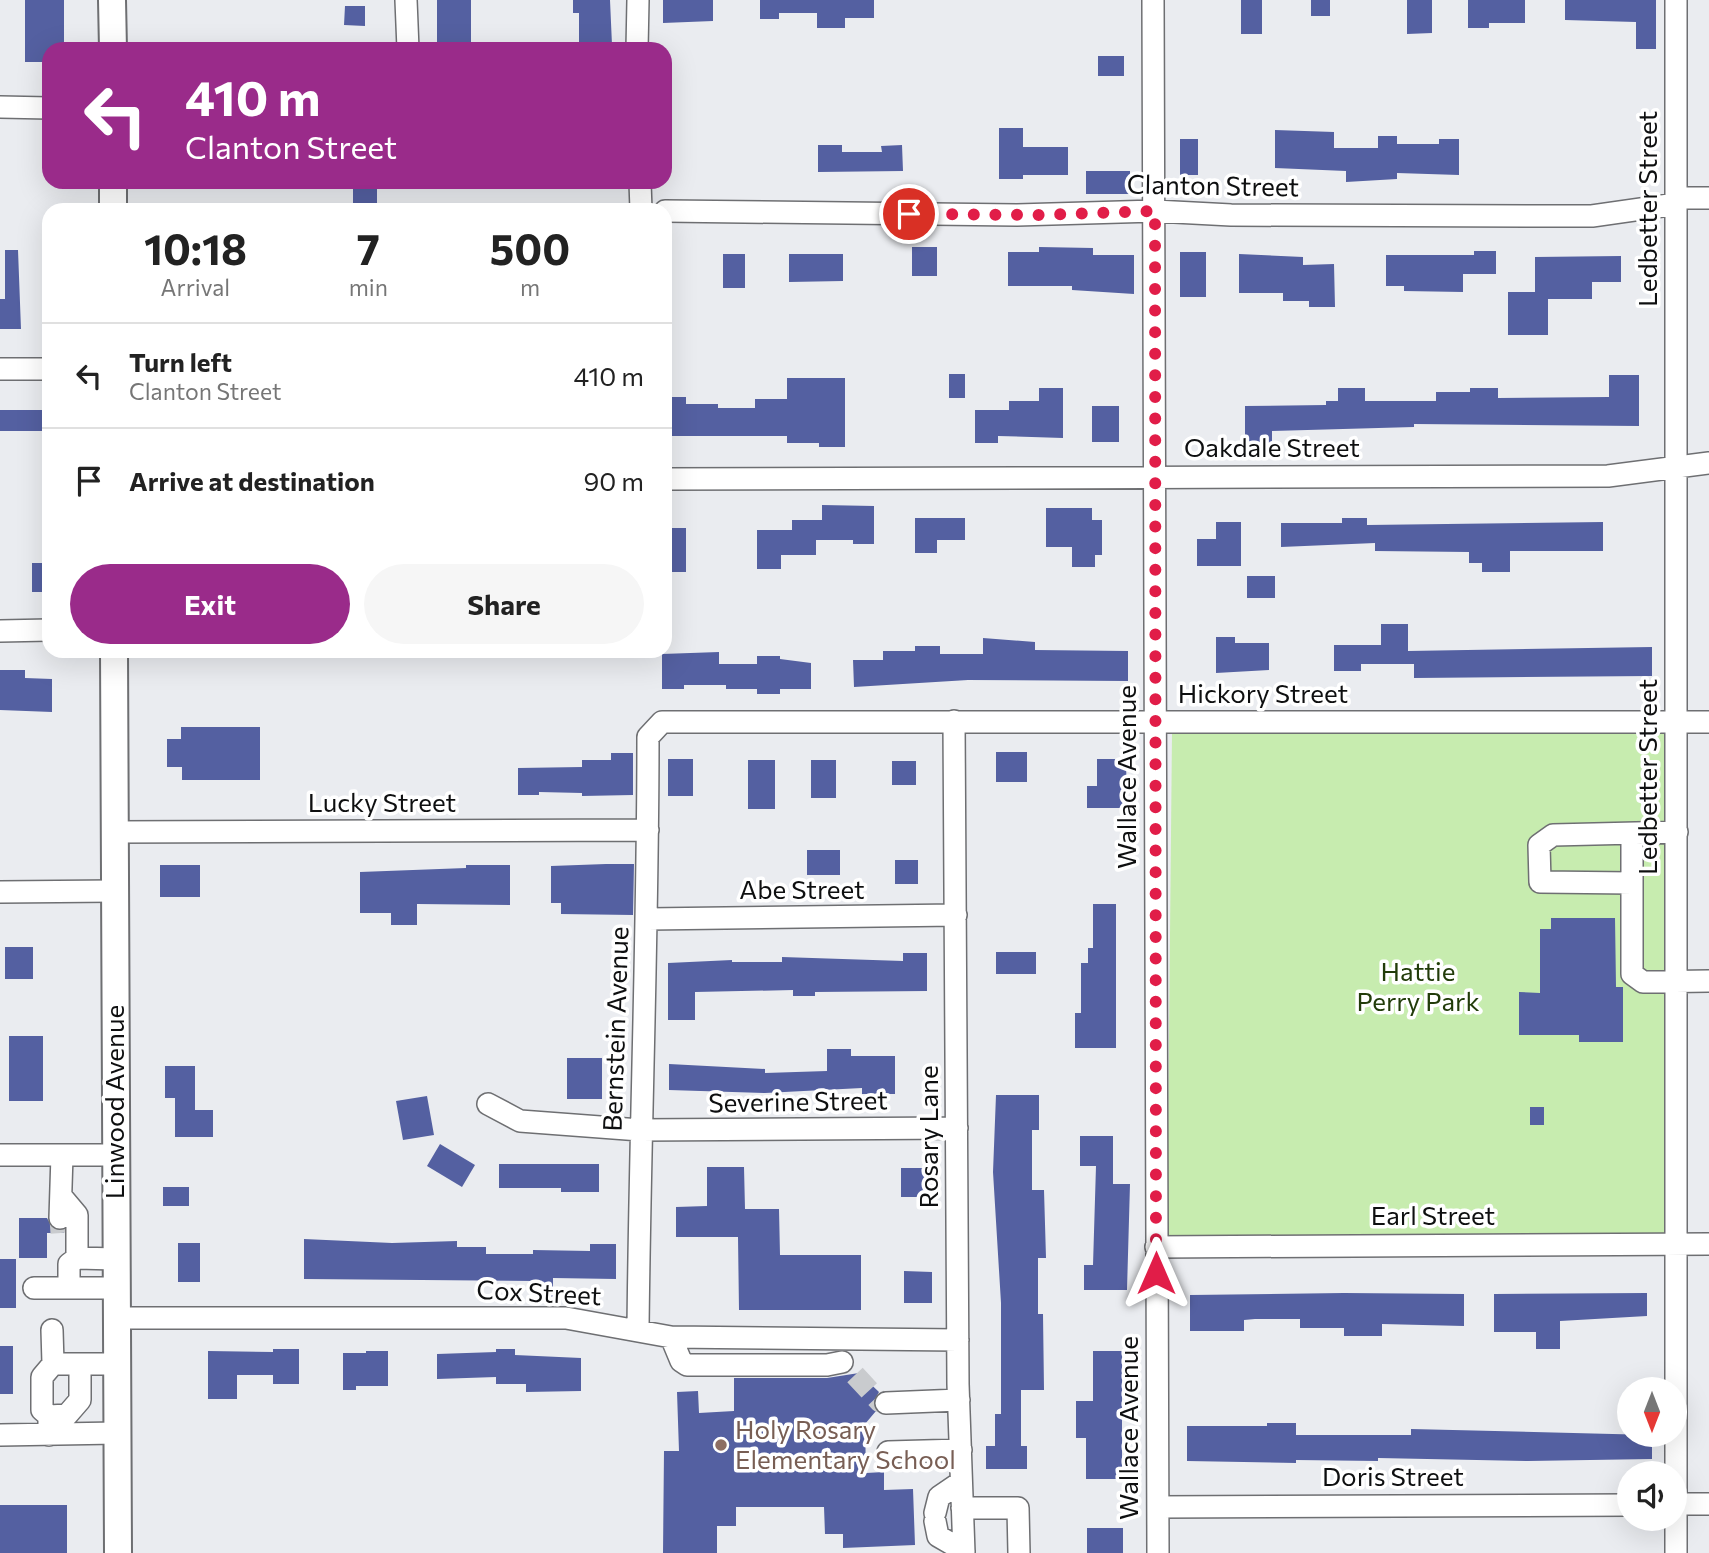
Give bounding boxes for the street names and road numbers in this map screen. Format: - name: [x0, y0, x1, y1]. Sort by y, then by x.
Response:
- street label: Ledbetter Street: [1631, 111, 1662, 307]
- street label: Clanton Street: [1127, 167, 1299, 202]
- street label: Oakdale Street: [1184, 431, 1360, 462]
- street label: Hickory Street: [1178, 677, 1348, 708]
- street label: Ledbetter Street: [1631, 679, 1662, 875]
- street label: Wallace Avenue: [1110, 685, 1141, 869]
- street label: Lucky Street: [308, 786, 456, 817]
- street label: Abe Street: [739, 873, 865, 904]
- street label: Bernstein Avenue: [595, 926, 634, 1132]
- street label: Linwood Avenue: [98, 1005, 129, 1199]
- street label: Rosary Lane: [912, 1065, 943, 1209]
- street label: Severine Street: [708, 1083, 888, 1118]
- street label: Earl Street: [1371, 1199, 1495, 1230]
- street label: Cox Street: [476, 1273, 602, 1310]
- street label: Wallace Avenue: [1112, 1336, 1143, 1520]
- street label: Doris Street: [1322, 1460, 1464, 1491]

